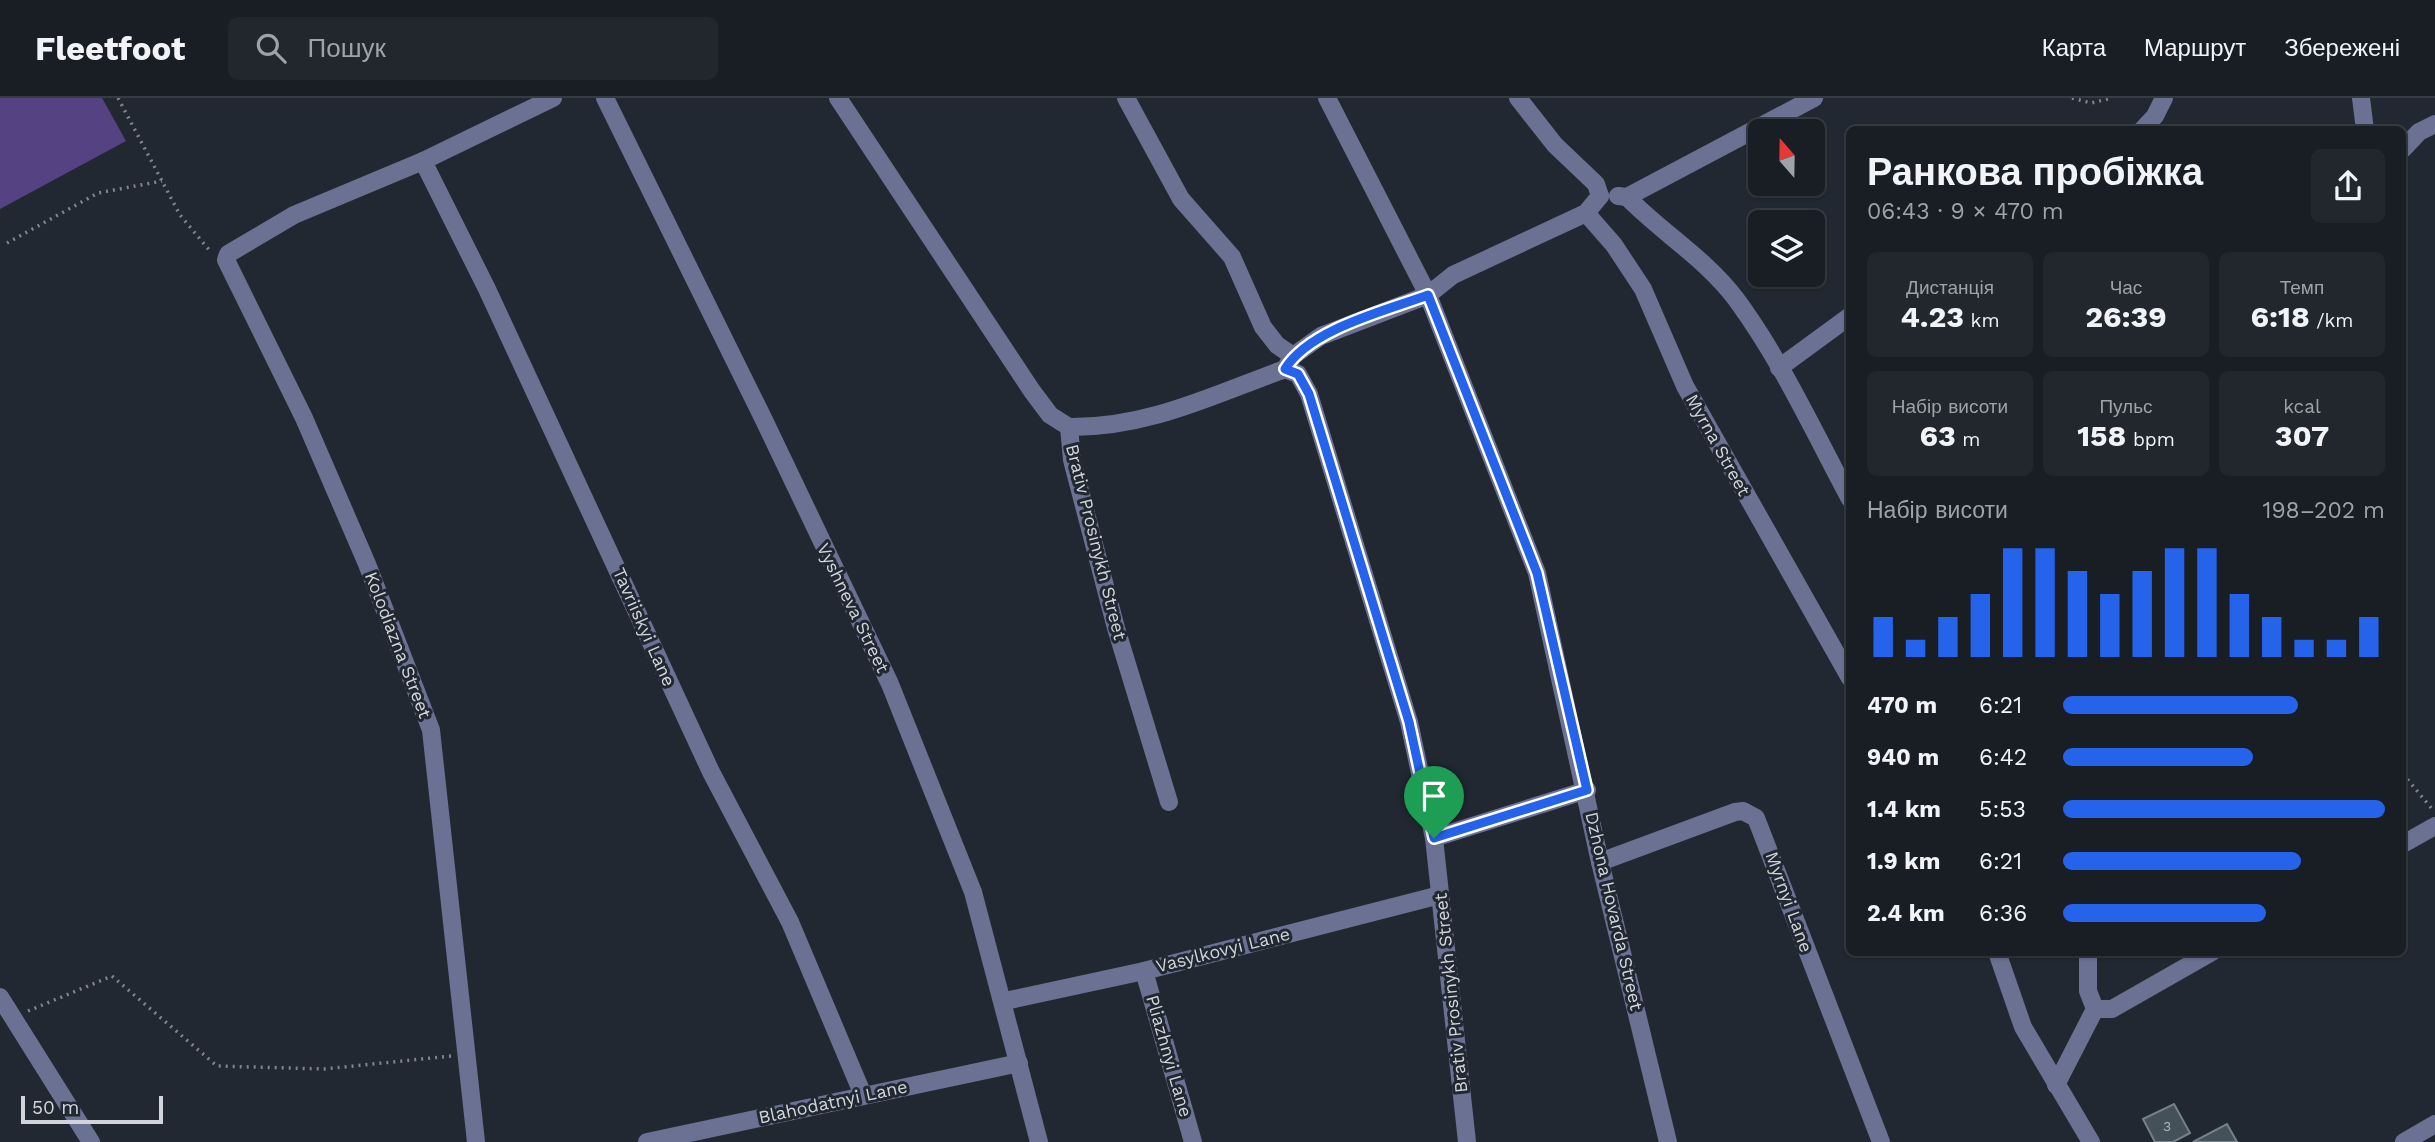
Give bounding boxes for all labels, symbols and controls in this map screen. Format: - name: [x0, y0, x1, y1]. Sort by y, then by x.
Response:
- search box: [228, 17, 718, 80]
- text: Fleetfoot: [35, 29, 186, 68]
- icon: search: [252, 29, 290, 67]
- text: Пошук: [308, 33, 386, 63]
- text: Карта: [2042, 34, 2106, 62]
- text: Маршрут: [2144, 34, 2246, 62]
- text: Збережені: [2284, 34, 2400, 62]
- north arrow: [1748, 119, 1825, 196]
- map controls: [1748, 119, 1825, 287]
- button: share: [2311, 149, 2385, 223]
- text: Ранкова пробіжка: [1867, 150, 2203, 194]
- text: 06:43 · 9 × 470 m: [1867, 198, 2064, 225]
- button: layers: [1748, 210, 1825, 287]
- text: Дистанція: [1906, 276, 1994, 299]
- text: Час: [2110, 276, 2142, 299]
- text: Темп: [2280, 276, 2324, 299]
- text: 4.23: [1901, 299, 1964, 334]
- text: 26:39: [2085, 299, 2167, 334]
- text: 6:18: [2251, 299, 2310, 334]
- text: km: [1964, 309, 1999, 332]
- text: /km: [2310, 309, 2353, 332]
- street label: Myrna Street: [1682, 390, 1755, 500]
- text: Набір висоти: [1892, 395, 2008, 418]
- text: Пульс: [2099, 395, 2153, 418]
- text: kcal: [2283, 395, 2321, 418]
- text: 63: [1920, 418, 1956, 453]
- text: 158: [2077, 418, 2126, 453]
- text: 307: [2275, 418, 2329, 453]
- text: m: [1956, 428, 1980, 451]
- text: bpm: [2126, 428, 2175, 451]
- street label: Brativ Prosinykh Street: [1062, 442, 1131, 642]
- text: Набір висоти: [1867, 497, 2008, 524]
- text: 198–202 m: [2262, 497, 2385, 524]
- street label: Vyshneva Street: [813, 540, 894, 676]
- street label: Tavriiskyi Lane: [609, 564, 680, 689]
- street label: Kolodiazna Street: [361, 569, 436, 721]
- text: 470 m: [1867, 692, 1937, 719]
- text: 6:21: [1979, 692, 2022, 719]
- text: 940 m: [1867, 744, 1939, 771]
- text: 6:42: [1979, 744, 2027, 771]
- pin: [1404, 766, 1464, 838]
- icon: arrive: [1415, 777, 1453, 815]
- text: 1.4 km: [1867, 796, 1941, 823]
- text: 5:53: [1979, 796, 2026, 823]
- street label: Dzhona Hovarda Street: [1581, 810, 1648, 1013]
- text: 1.9 km: [1867, 848, 1940, 875]
- text: 6:21: [1979, 848, 2022, 875]
- street label: Myrnyi Lane: [1762, 849, 1817, 955]
- street label: Brativ Prosinykh Street: [1430, 892, 1471, 1094]
- text: 2.4 km: [1867, 900, 1945, 927]
- text: 6:36: [1979, 900, 2027, 927]
- street label: Vasylkovyi Lane: [1154, 923, 1292, 976]
- street label: Pliazhnyi Lane: [1142, 992, 1197, 1119]
- street label: Blahodatnyi Lane: [757, 1075, 909, 1128]
- scale bar: [21, 1093, 163, 1125]
- text: 50 m: [32, 1096, 79, 1119]
- house number: 3: [2163, 1118, 2171, 1134]

